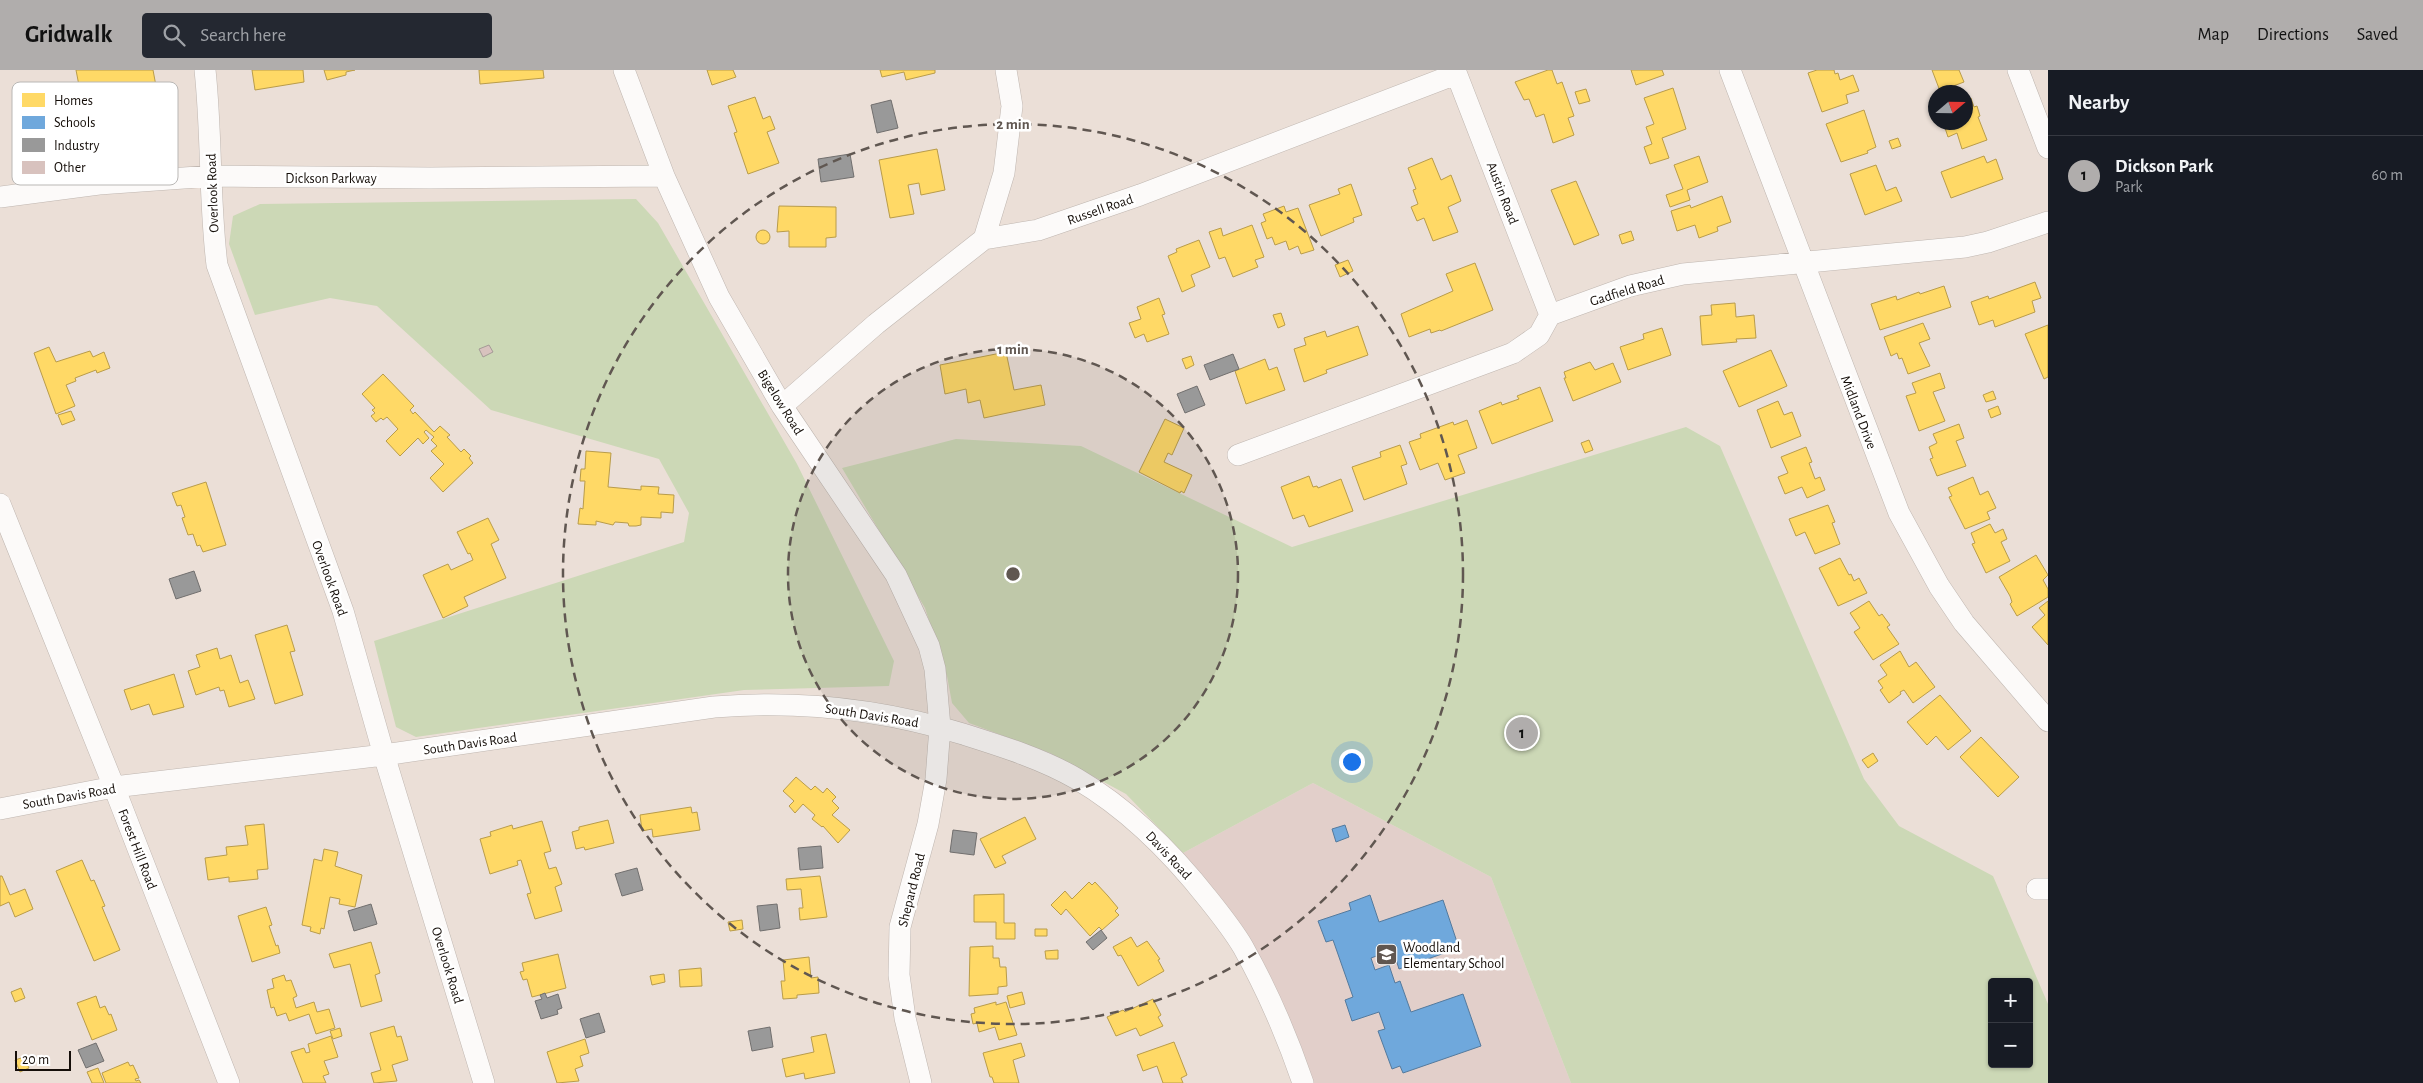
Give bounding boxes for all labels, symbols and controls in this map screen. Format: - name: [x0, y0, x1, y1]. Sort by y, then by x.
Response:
- search box: [142, 13, 492, 58]
- icon: search: [160, 21, 188, 49]
- text: Gridwalk: [25, 23, 112, 47]
- text: Search here: [200, 26, 286, 45]
- text: Map: [2198, 26, 2229, 44]
- text: Directions: [2257, 26, 2329, 44]
- text: Saved: [2357, 26, 2398, 44]
- legend: [12, 82, 178, 185]
- north arrow: [1928, 85, 1973, 130]
- text: Nearby: [2068, 92, 2129, 113]
- text: Homes: [54, 94, 93, 108]
- text: Schools: [54, 116, 95, 130]
- text: 2 min: [996, 117, 1030, 132]
- text: Industry: [54, 139, 100, 153]
- street label: Overlook Road: [205, 153, 221, 233]
- text: Dickson Park: [2115, 157, 2213, 176]
- street label: Austin Road: [1484, 160, 1520, 226]
- text: Other: [54, 161, 86, 175]
- text: 1: [2081, 167, 2087, 183]
- text: 60 m: [2372, 167, 2403, 183]
- street label: Dickson Parkway: [285, 172, 377, 186]
- text: Park: [2115, 179, 2143, 195]
- street label: Russell Road: [1066, 192, 1135, 228]
- street label: Gadfield Road: [1588, 273, 1666, 309]
- text: 1 min: [997, 342, 1029, 357]
- street label: Bigelow Road: [755, 367, 806, 438]
- street label: Midland Drive: [1838, 374, 1878, 451]
- street label: Overlook Road: [309, 539, 349, 618]
- centre of rings: [1004, 565, 1022, 583]
- street label: South Davis Road: [824, 702, 920, 730]
- pin: 1: [1506, 714, 1538, 752]
- street label: South Davis Road: [422, 730, 518, 757]
- your location: [1339, 749, 1365, 775]
- street label: South Davis Road: [21, 782, 117, 812]
- street label: Forest Hill Road: [115, 807, 159, 892]
- street label: Davis Road: [1143, 829, 1194, 882]
- street label: Shepard Road: [896, 852, 928, 929]
- street label: Overlook Road: [429, 925, 465, 1005]
- place label: Woodland Elementary School: [1403, 941, 1505, 971]
- school or university icon: Woodland Elementary School: [1375, 943, 1399, 967]
- map controls: [1988, 978, 2033, 1068]
- button: +: [1988, 978, 2033, 1023]
- button: −: [1988, 1023, 2033, 1068]
- scale bar: [15, 1048, 71, 1071]
- text: 20 m: [22, 1053, 49, 1067]

